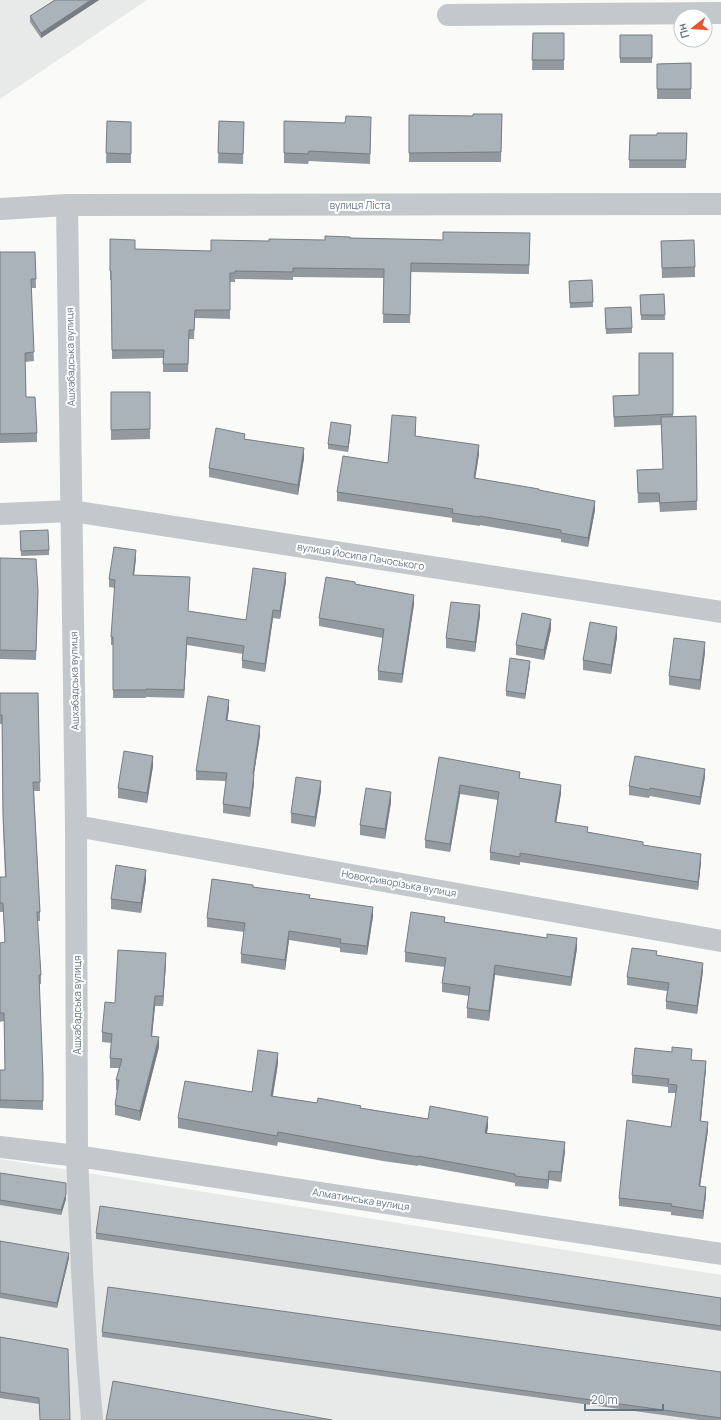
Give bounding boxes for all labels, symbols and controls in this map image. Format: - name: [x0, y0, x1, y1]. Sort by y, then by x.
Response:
- north arrow: [673, 8, 713, 48]
- text: Пн: [674, 22, 692, 40]
- street label: вулиця Ліста: [330, 198, 390, 212]
- street label: Ашхабадська вулиця: [62, 307, 78, 407]
- street label: вулиця Йосипа Пачоського: [296, 539, 426, 573]
- street label: Ашхабадська вулиця: [66, 631, 82, 731]
- street label: Новокриворізька вулиця: [340, 866, 458, 900]
- street label: Ашхабадська вулиця: [70, 956, 84, 1054]
- street label: Алматинська вулиця: [311, 1184, 411, 1214]
- scale bar: [585, 1386, 663, 1412]
- text: 20 m: [591, 1391, 618, 1408]

